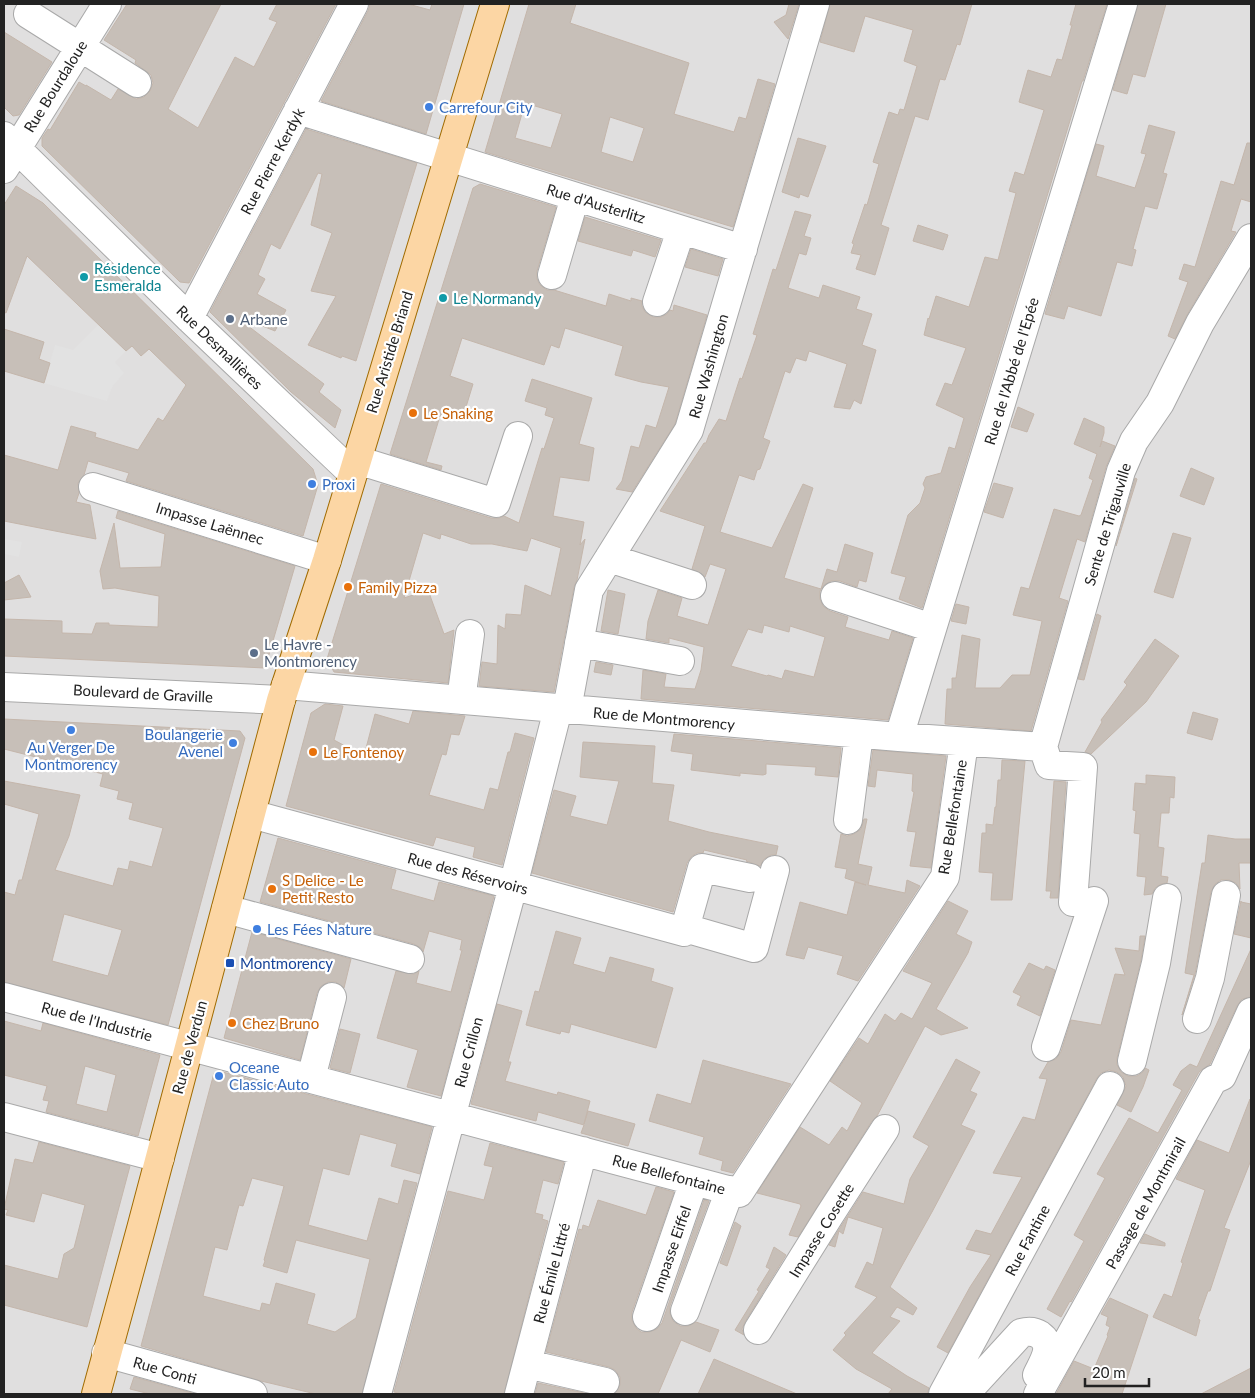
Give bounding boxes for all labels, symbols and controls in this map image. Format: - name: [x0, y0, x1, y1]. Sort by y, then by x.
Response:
- street label: Rue Bourdaloue: [20, 37, 90, 135]
- place label: Carrefour City: [439, 98, 533, 116]
- marker: Carrefour City: [423, 101, 435, 113]
- street label: Rue Pierre Kerdyk: [236, 104, 308, 217]
- street label: Rue d'Austerlitz: [544, 179, 648, 227]
- place label: Résidence Esmeralda: [94, 259, 162, 294]
- marker: Résidence Esmeralda: [78, 271, 90, 283]
- street label: Rue Aristide Briand: [362, 289, 416, 415]
- place label: Le Normandy: [453, 289, 542, 307]
- marker: Le Normandy: [437, 292, 449, 304]
- street label: Rue de l'Abbé de l'Epée: [980, 295, 1042, 447]
- street label: Rue Desmallières: [173, 301, 267, 393]
- place label: Arbane: [240, 310, 288, 328]
- street label: Rue Washington: [684, 312, 732, 420]
- marker: Arbane: [224, 313, 236, 325]
- place label: Le Snaking: [423, 404, 493, 422]
- marker: Le Snaking: [407, 407, 419, 419]
- street label: Sente de Trigauville: [1080, 460, 1134, 588]
- place label: Proxi: [322, 475, 355, 493]
- marker: Proxi: [306, 478, 318, 490]
- street label: Impasse Laënnec: [154, 498, 266, 548]
- place label: Family Pizza: [358, 578, 437, 596]
- marker: Family Pizza: [342, 581, 354, 593]
- place label: Le Havre - Montmorency: [264, 635, 357, 670]
- marker: Le Havre - Montmorency: [248, 647, 260, 659]
- street label: Boulevard de Graville: [73, 680, 214, 706]
- street label: Rue de Montmorency: [592, 703, 736, 733]
- marker: Au Verger De Montmorency: [65, 724, 77, 736]
- place label: Boulangerie Avenel: [145, 725, 223, 760]
- marker: Boulangerie Avenel: [227, 737, 239, 749]
- place label: Au Verger De Montmorency: [24, 738, 118, 773]
- place label: Le Fontenoy: [323, 743, 404, 761]
- marker: Le Fontenoy: [307, 746, 319, 758]
- street label: Rue Bellefontaine: [934, 758, 970, 876]
- street label: Rue des Réservoirs: [406, 848, 530, 898]
- place label: S Delice - Le Petit Resto: [282, 871, 364, 906]
- marker: S Delice - Le Petit Resto: [266, 883, 278, 895]
- place label: Les Fées Nature: [267, 920, 372, 938]
- marker: Les Fées Nature: [251, 923, 263, 935]
- place label: Montmorency: [240, 954, 333, 972]
- marker: Montmorency: [224, 957, 236, 969]
- street label: Rue de l'Industrie: [40, 998, 154, 1044]
- street label: Rue de Verdun: [168, 998, 210, 1096]
- place label: Chez Bruno: [242, 1014, 319, 1032]
- street label: Rue Crillon: [450, 1015, 486, 1089]
- marker: Chez Bruno: [226, 1017, 238, 1029]
- place label: Oceane Classic Auto: [229, 1058, 309, 1093]
- marker: Oceane Classic Auto: [213, 1070, 225, 1082]
- street label: Passage de Montmirail: [1101, 1134, 1189, 1272]
- street label: Rue Bellefontaine: [611, 1150, 727, 1198]
- street label: Impasse Cosette: [785, 1179, 857, 1281]
- street label: Rue Fantine: [1001, 1201, 1053, 1279]
- street label: Impasse Eiffel: [648, 1203, 694, 1295]
- street label: Rue Émile Littré: [529, 1221, 573, 1325]
- street label: Rue Conti: [131, 1352, 199, 1388]
- scale bar: [1085, 1356, 1149, 1388]
- text: 20 m: [1092, 1363, 1126, 1381]

